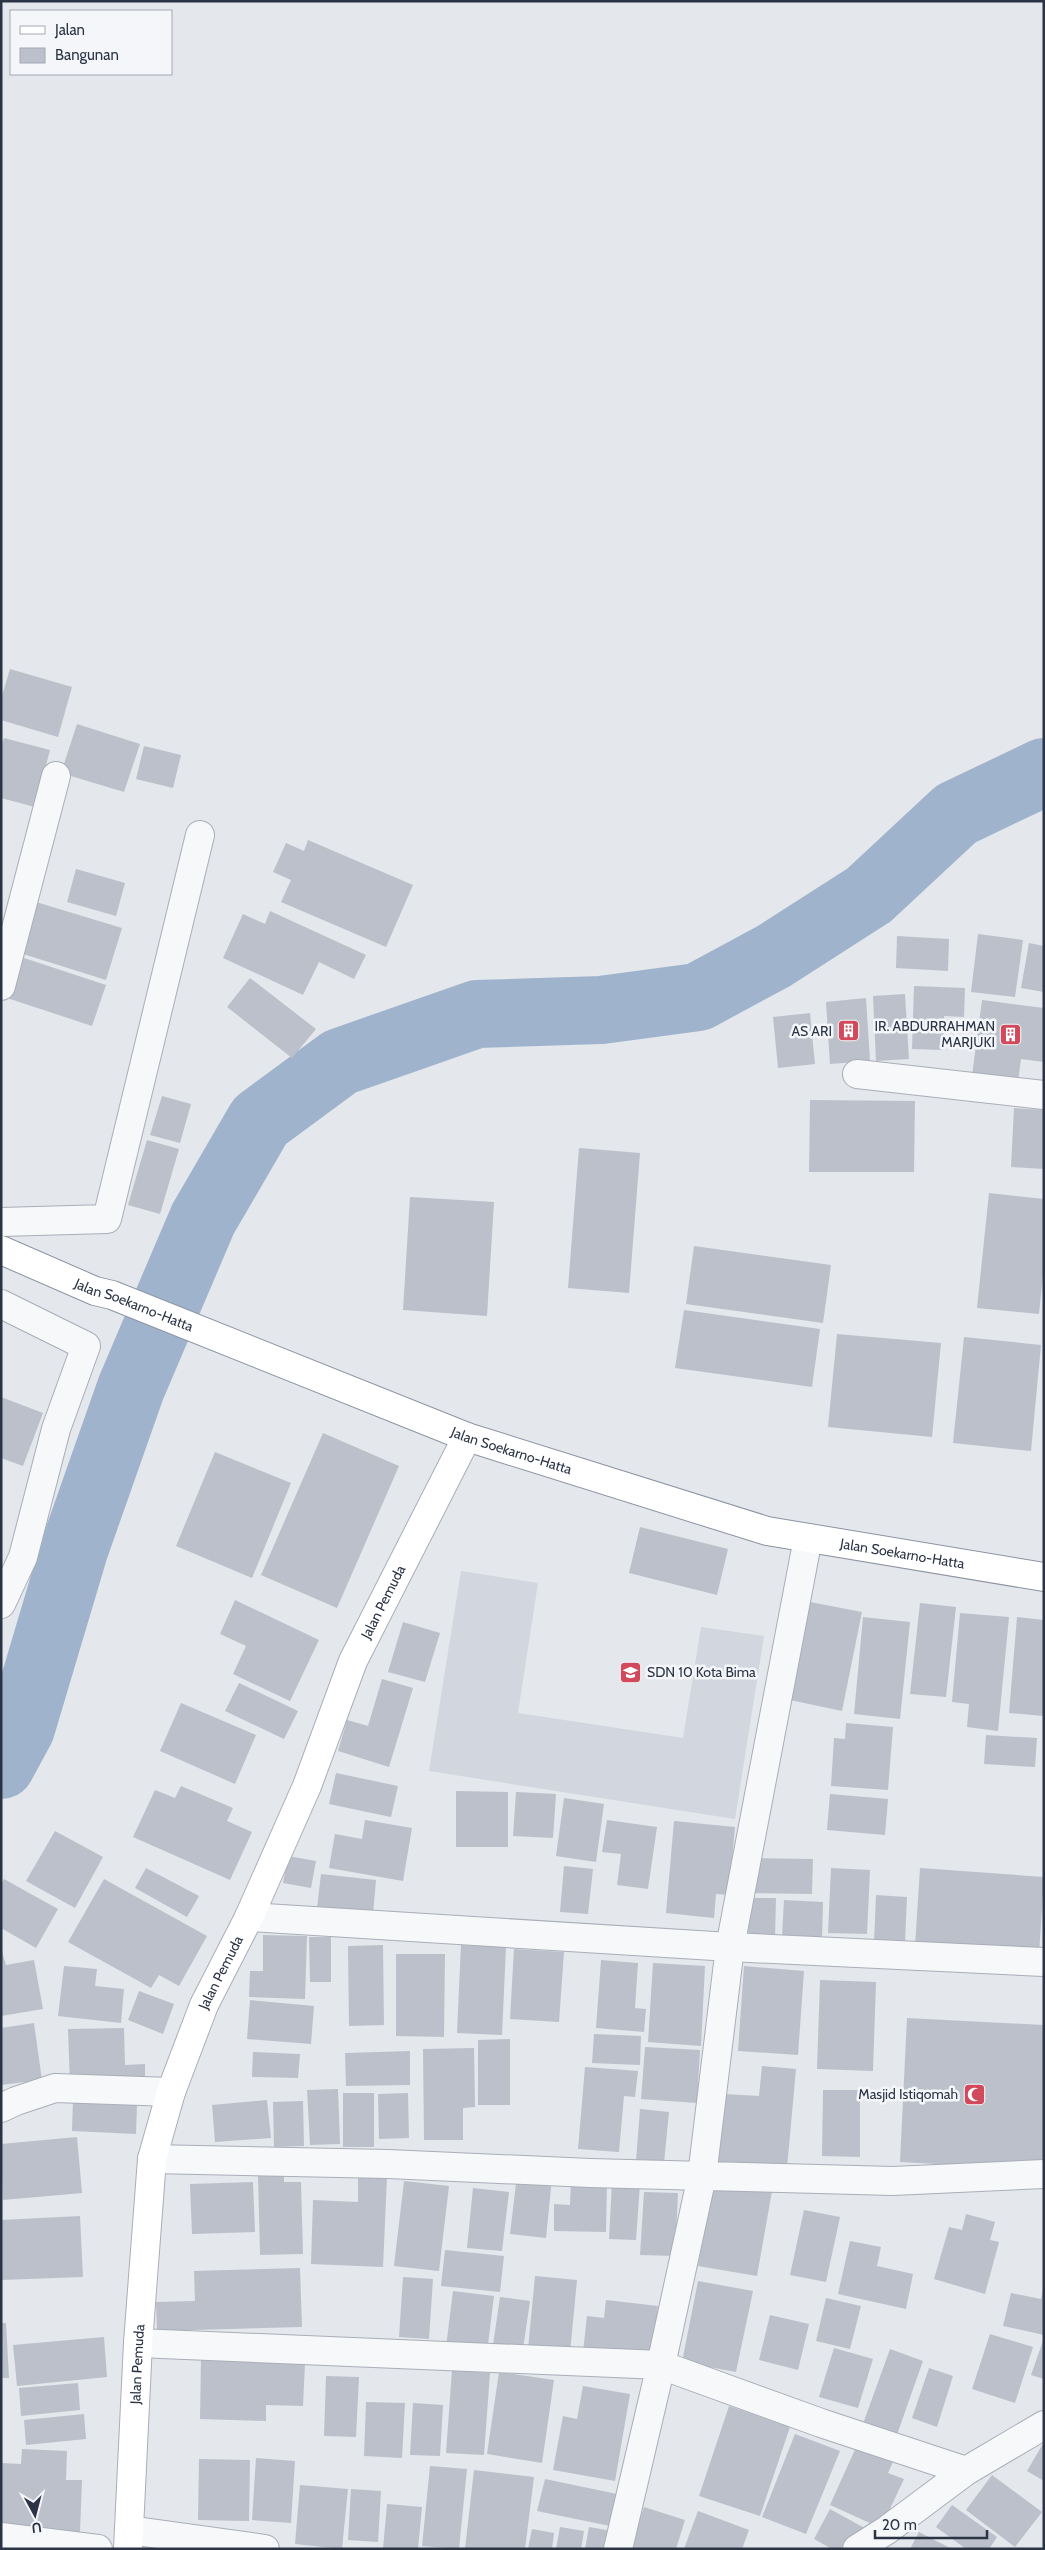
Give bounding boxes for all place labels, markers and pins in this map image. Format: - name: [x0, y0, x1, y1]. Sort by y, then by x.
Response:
- place label: IR. ABDURRAHMAN MARJUKI: [874, 1017, 995, 1051]
- building icon: AS ARI: [836, 1019, 860, 1043]
- place label: AS ARI: [791, 1022, 832, 1040]
- building icon: IR. ABDURRAHMAN MARJUKI: [999, 1022, 1023, 1046]
- school or university icon: SDN 10 Kota Bima: [619, 1660, 643, 1684]
- place label: SDN 10 Kota Bima: [647, 1663, 756, 1681]
- mosque icon: Masjid Istiqomah: [962, 2082, 986, 2106]
- place label: Masjid Istiqomah: [858, 2085, 958, 2103]

